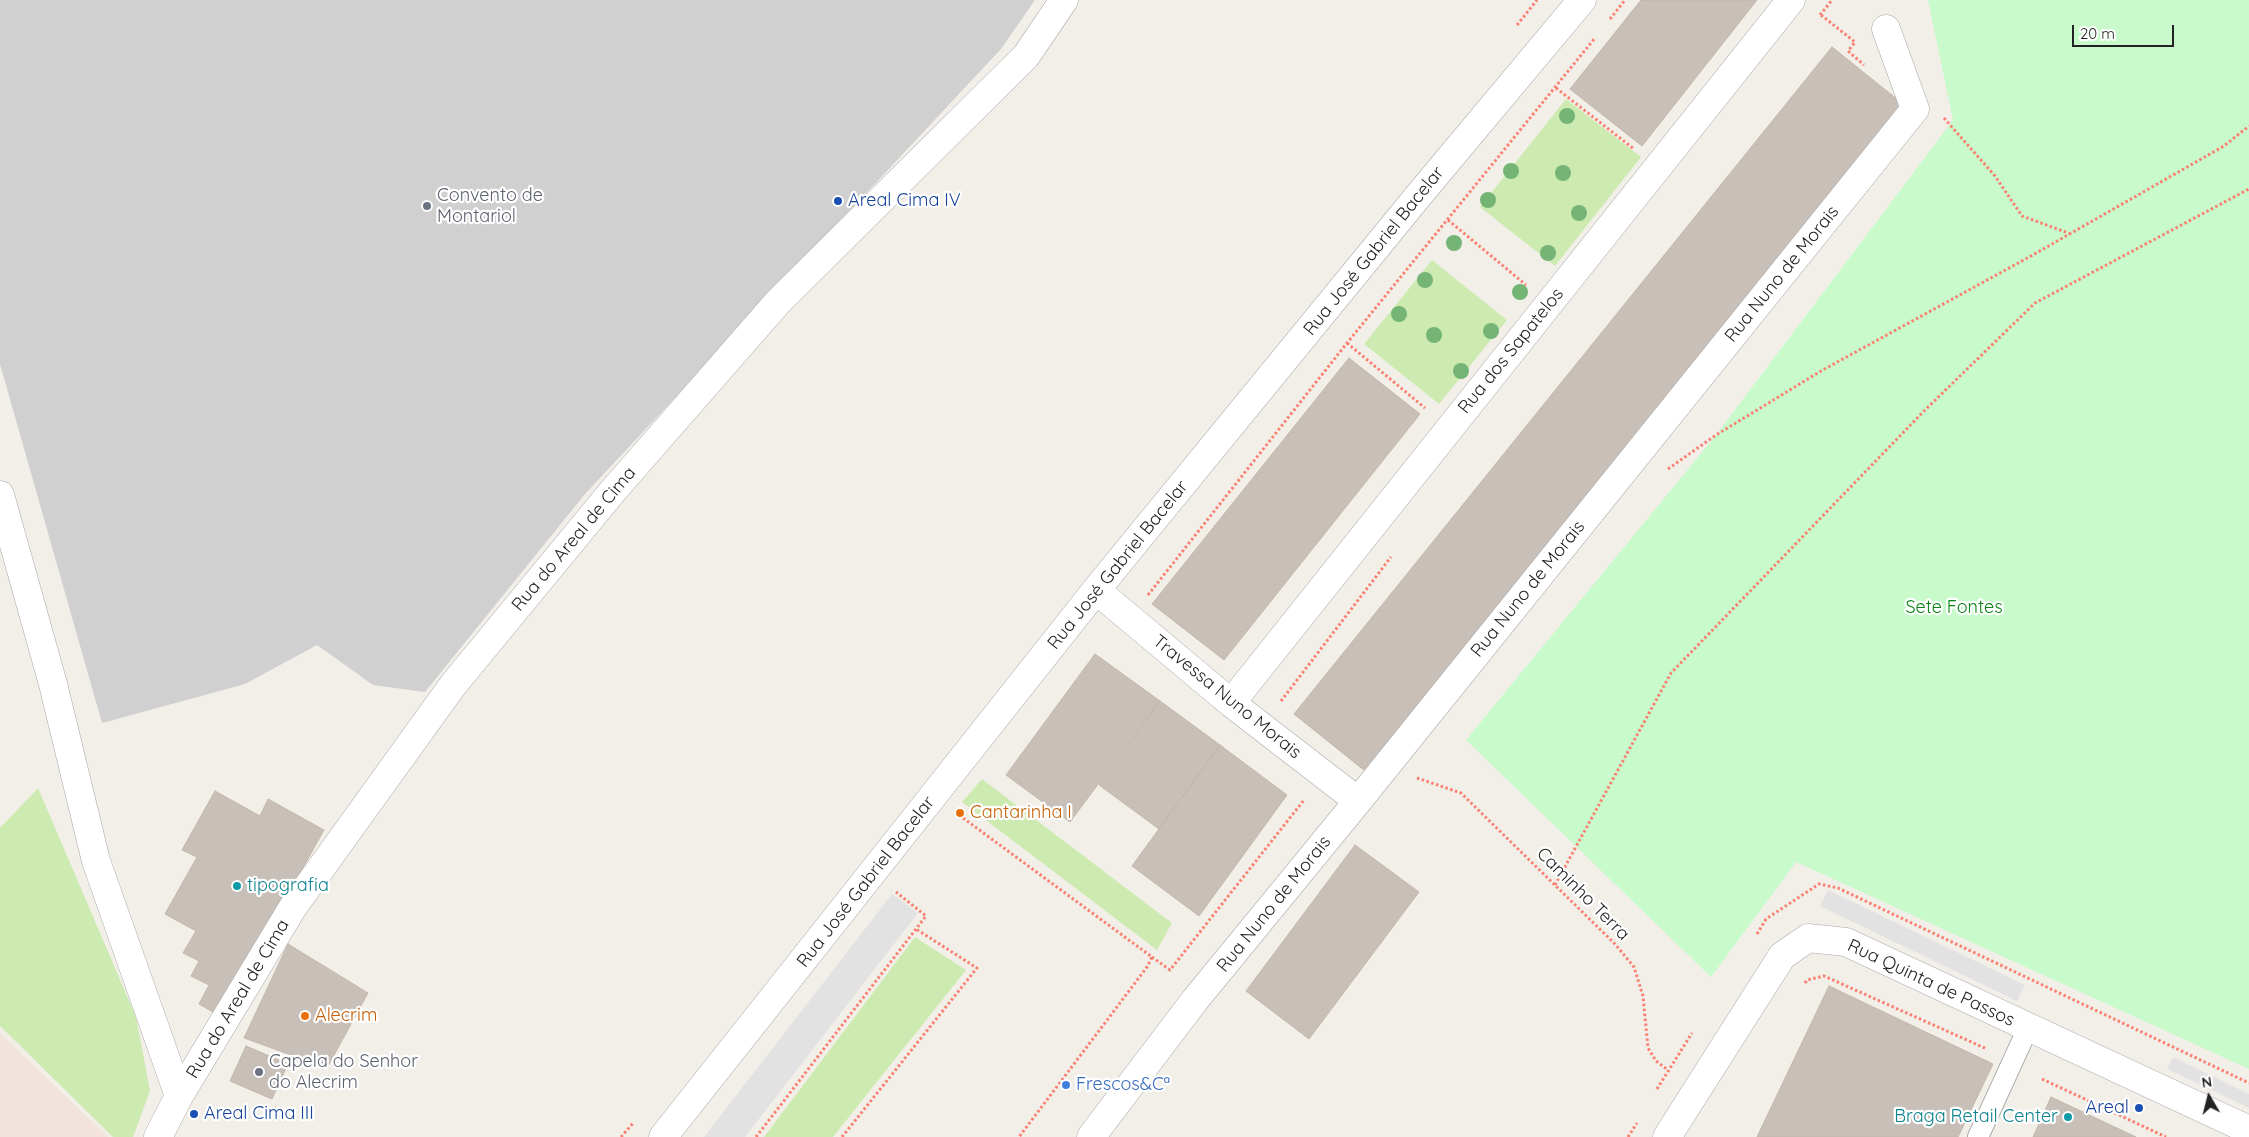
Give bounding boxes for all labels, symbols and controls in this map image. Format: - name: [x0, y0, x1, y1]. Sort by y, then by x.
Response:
- scale bar: [2074, 15, 2176, 47]
- text: 20 m: [2080, 24, 2115, 43]
- street label: Rua José Gabriel Bacelar: [1299, 162, 1449, 340]
- place label: Convento de Montariol: [437, 185, 543, 228]
- place label: Areal Cima IV: [848, 190, 961, 212]
- marker: Areal Cima IV: [832, 195, 844, 207]
- marker: Convento de Montariol: [421, 200, 433, 212]
- street label: Rua Nuno de Morais: [1720, 201, 1844, 347]
- street label: Rua dos Sapatelos: [1454, 284, 1568, 418]
- street label: Rua do Areal de Cima: [507, 462, 641, 616]
- street label: Rua José Gabriel Bacelar: [1043, 476, 1193, 654]
- street label: Rua Nuno de Morais: [1466, 516, 1590, 662]
- park label: Sete Fontes: [1905, 597, 2003, 619]
- street label: Travessa Nuno Morais: [1148, 630, 1306, 764]
- street label: Rua José Gabriel Bacelar: [792, 792, 940, 972]
- place label: Cantarinha I: [970, 802, 1072, 824]
- marker: Cantarinha I: [954, 807, 966, 819]
- street label: Rua Nuno de Morais: [1212, 831, 1336, 977]
- street label: Caminho Terra: [1532, 843, 1634, 945]
- place label: tipografia: [247, 875, 329, 897]
- marker: tipografia: [231, 880, 243, 892]
- street label: Rua do Areal de Cima: [182, 915, 294, 1083]
- street label: Rua Quinta de Passos: [1844, 935, 2018, 1031]
- place label: Alecrim: [315, 1005, 377, 1027]
- marker: Alecrim: [299, 1010, 311, 1022]
- place label: Capela do Senhor do Alecrim: [269, 1051, 418, 1094]
- marker: Capela do Senhor do Alecrim: [253, 1066, 265, 1078]
- north arrow: [2184, 1072, 2234, 1122]
- text: N: [2201, 1073, 2213, 1092]
- place label: Frescos&Cª: [1076, 1074, 1170, 1096]
- marker: Frescos&Cª: [1060, 1079, 1072, 1091]
- place label: Areal: [2086, 1097, 2129, 1119]
- marker: Areal: [2133, 1102, 2145, 1114]
- place label: Areal Cima III: [204, 1103, 314, 1125]
- place label: Braga Retail Center: [1894, 1106, 2058, 1128]
- marker: Areal Cima III: [188, 1108, 200, 1120]
- marker: Braga Retail Center: [2062, 1111, 2074, 1123]

